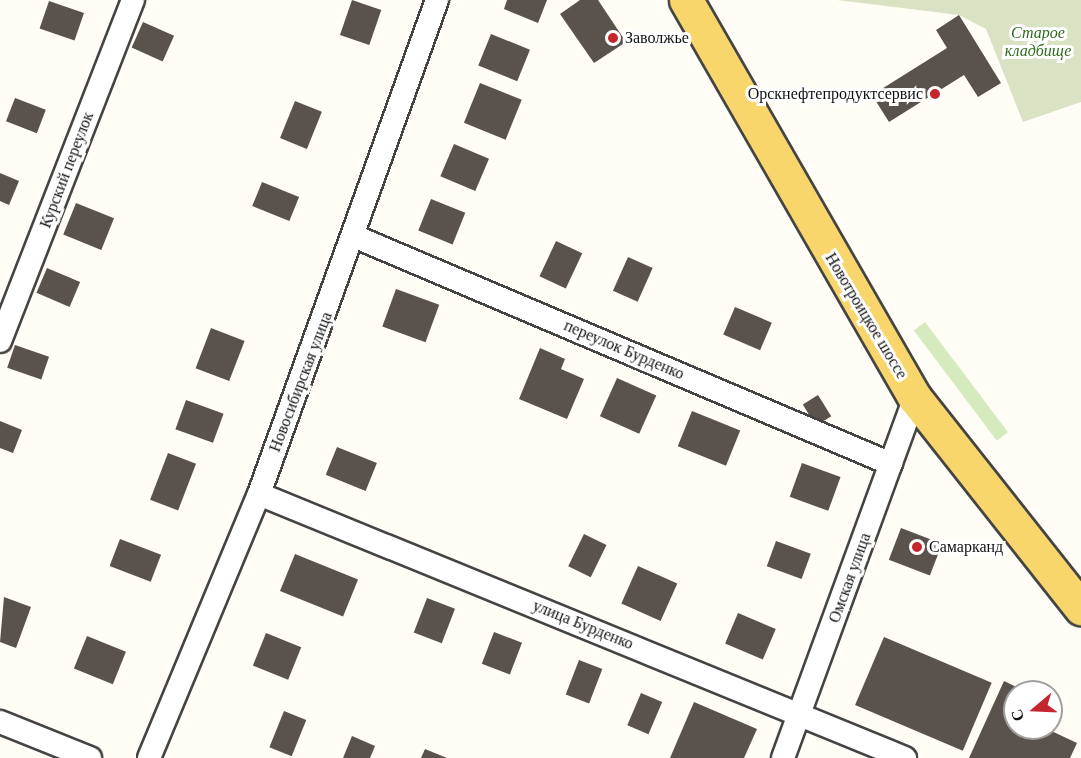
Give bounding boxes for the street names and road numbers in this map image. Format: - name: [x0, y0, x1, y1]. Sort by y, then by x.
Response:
- street label: Курский переулок: [36, 109, 98, 231]
- street label: Новотроицкое шоссе: [821, 250, 911, 382]
- street label: Новосибирская улица: [265, 309, 337, 455]
- street label: переулок Бурденко: [561, 316, 687, 384]
- street label: Омская улица: [825, 530, 875, 626]
- street label: улица Бурденко: [530, 596, 636, 654]

